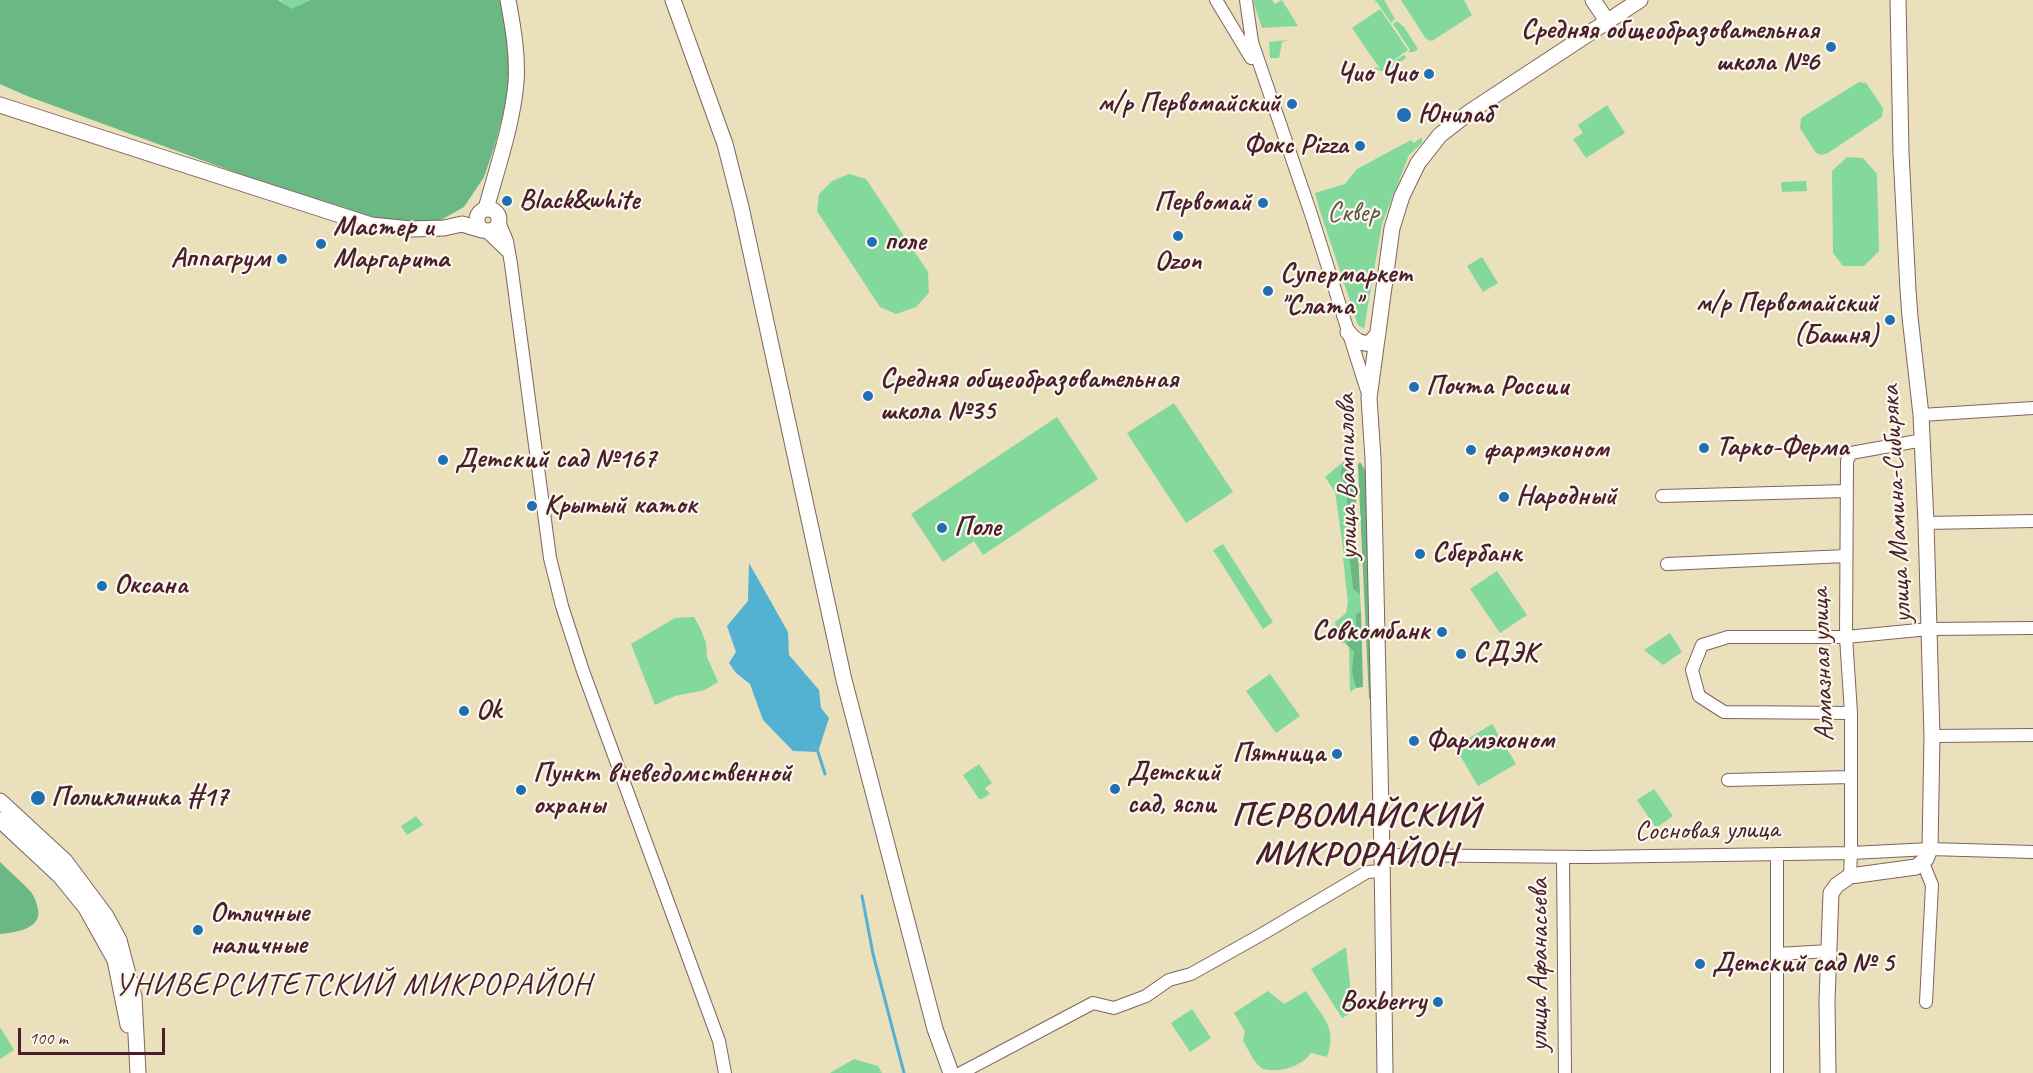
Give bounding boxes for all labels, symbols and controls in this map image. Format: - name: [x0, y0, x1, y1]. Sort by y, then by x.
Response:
- place label: Средняя общеобразовательная школа №6: [1521, 14, 1819, 80]
- marker: Средняя общеобразовательная школа №6: [1824, 40, 1838, 54]
- place label: Чио Чио: [1336, 57, 1417, 91]
- marker: Чио Чио: [1422, 67, 1436, 81]
- place label: м/р Первомайский: [1097, 87, 1280, 121]
- marker: м/р Первомайский: [1285, 97, 1299, 111]
- place label: Юнилаб: [1418, 98, 1493, 132]
- marker: Юнилаб: [1395, 106, 1413, 124]
- place label: Фокс Pizza: [1244, 129, 1348, 163]
- marker: Фокс Pizza: [1353, 139, 1367, 153]
- place label: Black&white: [519, 184, 639, 218]
- place label: Первомай: [1154, 186, 1251, 220]
- marker: Black&white: [500, 194, 514, 208]
- marker: Первомай: [1256, 196, 1270, 210]
- park label: Сквер: [1327, 197, 1379, 231]
- place label: Мастер и Маргарита: [333, 211, 449, 277]
- place label: поле: [884, 225, 926, 259]
- marker: Ozon: [1171, 229, 1185, 243]
- marker: поле: [865, 235, 879, 249]
- marker: Мастер и Маргарита: [314, 237, 328, 251]
- place label: Аппагрум: [171, 242, 270, 276]
- place label: Ozon: [1155, 245, 1201, 279]
- marker: Аппагрум: [275, 252, 289, 266]
- place label: Супермаркет "Слата": [1280, 258, 1413, 324]
- marker: Супермаркет "Слата": [1261, 284, 1275, 298]
- place label: м/р Первомайский (Башня): [1695, 287, 1878, 353]
- marker: м/р Первомайский (Башня): [1883, 313, 1897, 327]
- place label: Средняя общеобразовательная школа №35: [880, 363, 1178, 429]
- place label: Почта России: [1426, 370, 1568, 404]
- marker: Почта России: [1407, 380, 1421, 394]
- street label: улица Мамина-Сибиряка: [1874, 384, 1920, 624]
- marker: Средняя общеобразовательная школа №35: [861, 389, 875, 403]
- street label: улица Вампилова: [1330, 394, 1366, 560]
- place label: Тарко-Ферма: [1716, 431, 1849, 465]
- place label: фармэконом: [1483, 433, 1608, 467]
- marker: Тарко-Ферма: [1697, 441, 1711, 455]
- place label: Детский сад №167: [455, 443, 656, 477]
- marker: фармэконом: [1464, 443, 1478, 457]
- marker: Детский сад №167: [436, 453, 450, 467]
- place label: Народный: [1516, 480, 1616, 514]
- place label: Крытый каток: [544, 489, 697, 523]
- marker: Народный: [1497, 490, 1511, 504]
- marker: Крытый каток: [525, 499, 539, 513]
- place label: Поле: [954, 511, 1001, 545]
- marker: Поле: [935, 521, 949, 535]
- place label: Сбербанк: [1432, 537, 1521, 571]
- marker: Сбербанк: [1413, 547, 1427, 561]
- place label: Оксана: [114, 569, 188, 603]
- marker: Оксана: [95, 579, 109, 593]
- street label: Алмазная улица: [1804, 588, 1842, 742]
- place label: Совкомбанк: [1312, 615, 1430, 649]
- marker: Совкомбанк: [1435, 625, 1449, 639]
- place label: СДЭК: [1473, 637, 1537, 671]
- marker: СДЭК: [1454, 647, 1468, 661]
- place label: Ok: [476, 694, 501, 728]
- marker: Ok: [457, 704, 471, 718]
- place label: Фармэконом: [1426, 724, 1554, 758]
- marker: Фармэконом: [1407, 734, 1421, 748]
- place label: Пятница: [1232, 737, 1325, 771]
- marker: Пятница: [1330, 747, 1344, 761]
- place label: Детский сад, ясли: [1127, 756, 1220, 822]
- place label: Пункт вневедомственной охраны: [533, 757, 791, 823]
- place label: Поликлиника #17: [51, 781, 228, 815]
- marker: Детский сад, ясли: [1108, 782, 1122, 796]
- marker: Пункт вневедомственной охраны: [514, 783, 528, 797]
- marker: Поликлиника #17: [29, 789, 47, 807]
- district label: ПЕРВОМАЙСКИЙ МИКРОРАЙОН: [1227, 796, 1485, 876]
- street label: Сосновая улица: [1634, 813, 1780, 849]
- street label: улица Афанасьева: [1523, 878, 1557, 1052]
- place label: Отличные наличные: [210, 897, 309, 963]
- marker: Отличные наличные: [191, 923, 205, 937]
- place label: Детский сад № 5: [1712, 947, 1894, 981]
- marker: Детский сад № 5: [1693, 957, 1707, 971]
- district label: УНИВЕРСИТЕТСКИЙ МИКРОРАЙОН: [115, 967, 591, 1005]
- place label: Boxberry: [1340, 985, 1426, 1019]
- marker: Boxberry: [1431, 995, 1445, 1009]
- scale bar: [21, 1016, 168, 1054]
- text: 100 m: [29, 1027, 68, 1049]

